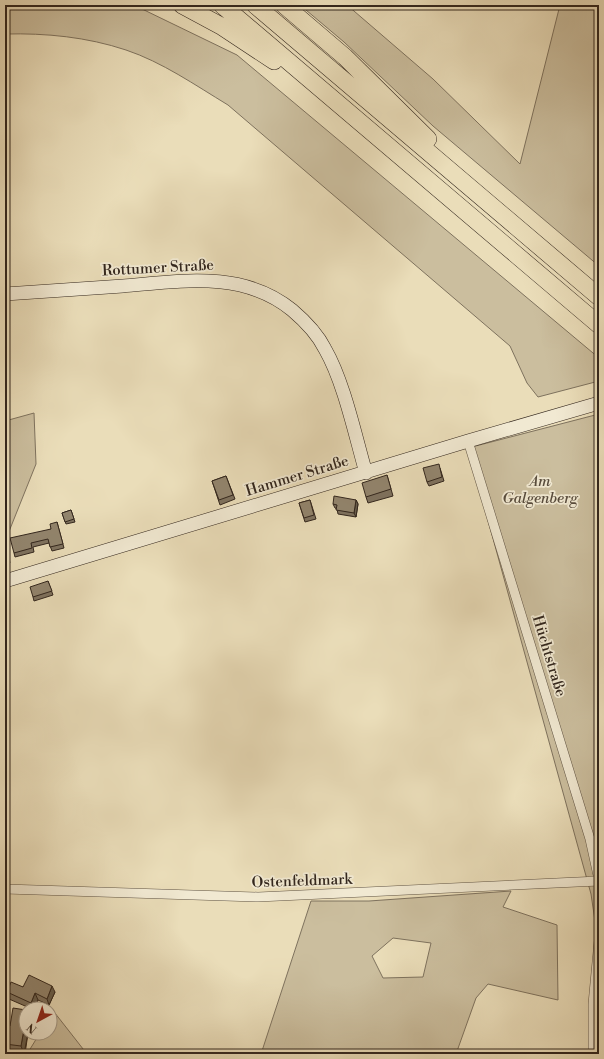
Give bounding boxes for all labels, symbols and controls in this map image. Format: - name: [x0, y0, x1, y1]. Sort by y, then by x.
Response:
- street label: Rottumer Straße: [102, 256, 214, 280]
- street label: Hammer Straße: [243, 451, 351, 501]
- park label: Am Galgenberg: [502, 472, 579, 508]
- street label: Hüchtstraße: [528, 613, 570, 699]
- street label: Ostenfeldmark: [251, 870, 354, 892]
- north arrow: [18, 1001, 58, 1041]
- text: N: [24, 1020, 40, 1036]

